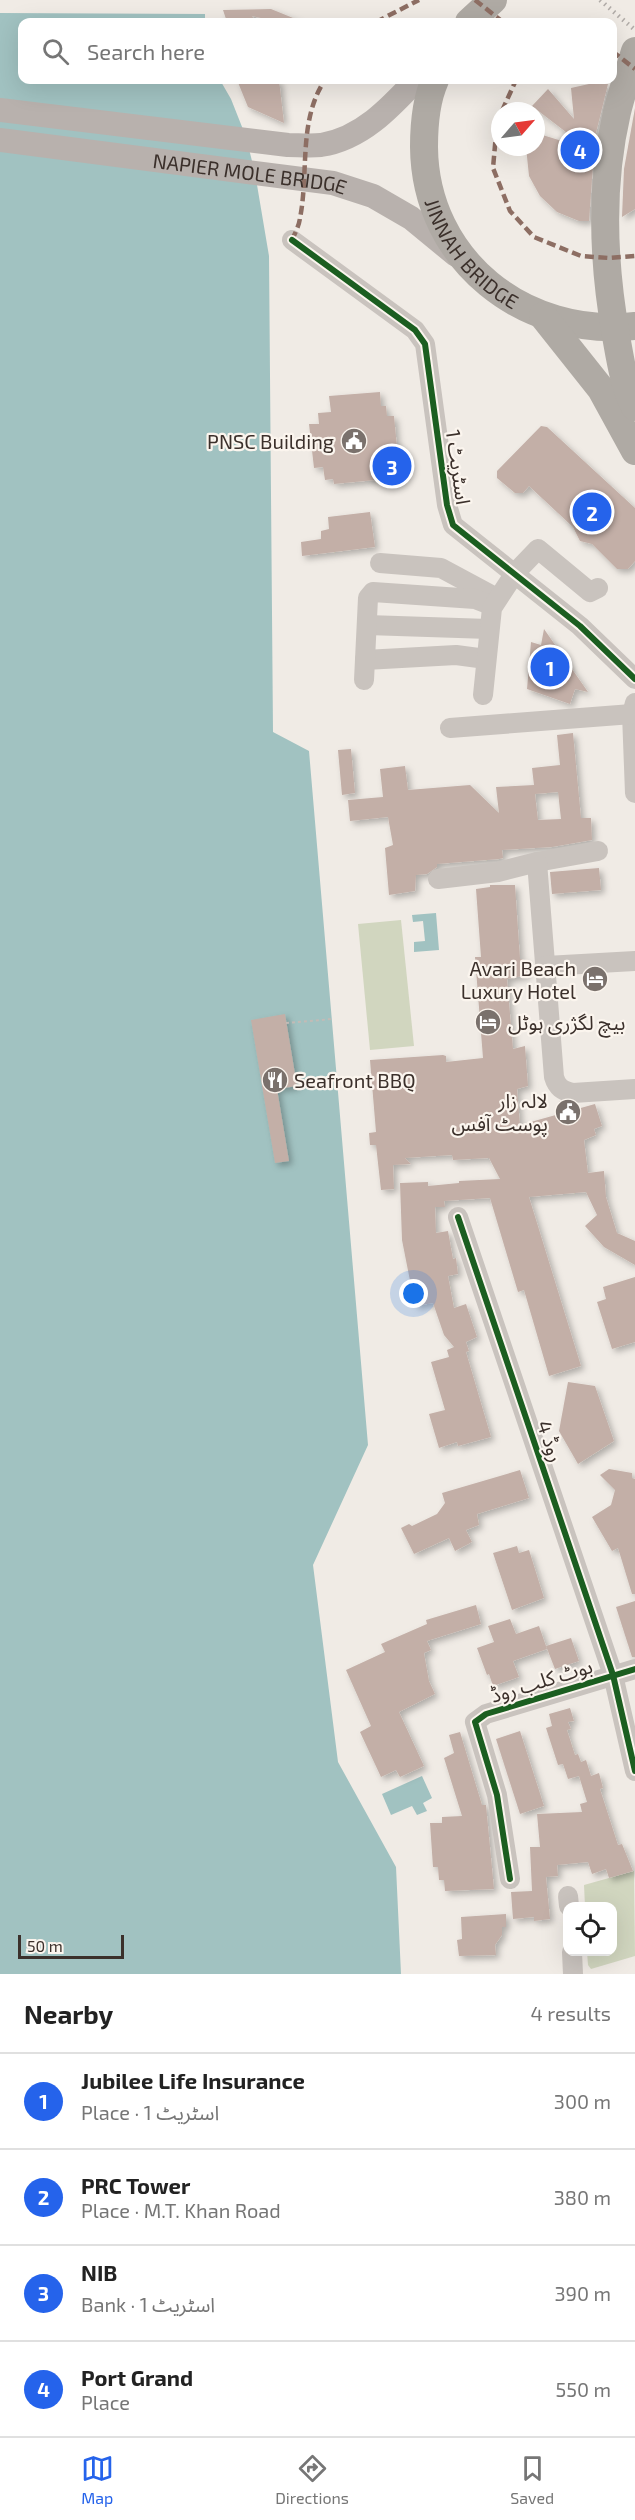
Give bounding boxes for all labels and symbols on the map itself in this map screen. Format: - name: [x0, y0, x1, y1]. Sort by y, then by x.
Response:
- north arrow: [491, 102, 545, 156]
- pin: 4: [560, 128, 600, 172]
- street label: NAPIER MOLE BRIDGE: [151, 148, 350, 199]
- street label: JINNAH BRIDGE: [420, 195, 523, 313]
- public building icon: PNSC Building: [339, 426, 369, 456]
- street label: اسٹریٹ 1: [441, 428, 476, 506]
- place label: PNSC Building: [207, 429, 334, 453]
- pin: 3: [372, 444, 412, 488]
- pin: 2: [572, 490, 612, 534]
- pin: 1: [530, 644, 570, 690]
- place label: Avari Beach Luxury Hotel: [461, 956, 576, 1003]
- hotel icon: Avari Beach Luxury Hotel: [580, 964, 610, 994]
- hotel icon: بیچ لگژری ہوٹل: [473, 1007, 503, 1037]
- place label: بیچ لگژری ہوٹل: [508, 1010, 625, 1038]
- restaurant icon: Seafront BBQ: [260, 1065, 290, 1095]
- place label: Seafront BBQ: [294, 1068, 416, 1092]
- place label: لالہ زار پوسٹ آفس: [452, 1088, 548, 1137]
- public building icon: لالہ زار پوسٹ آفس: [553, 1097, 583, 1127]
- your location: [399, 1279, 428, 1308]
- street label: روڈ 4: [532, 1417, 569, 1465]
- street label: بوٹ کلب روڈ: [487, 1653, 595, 1708]
- scale bar: [18, 1932, 124, 1960]

